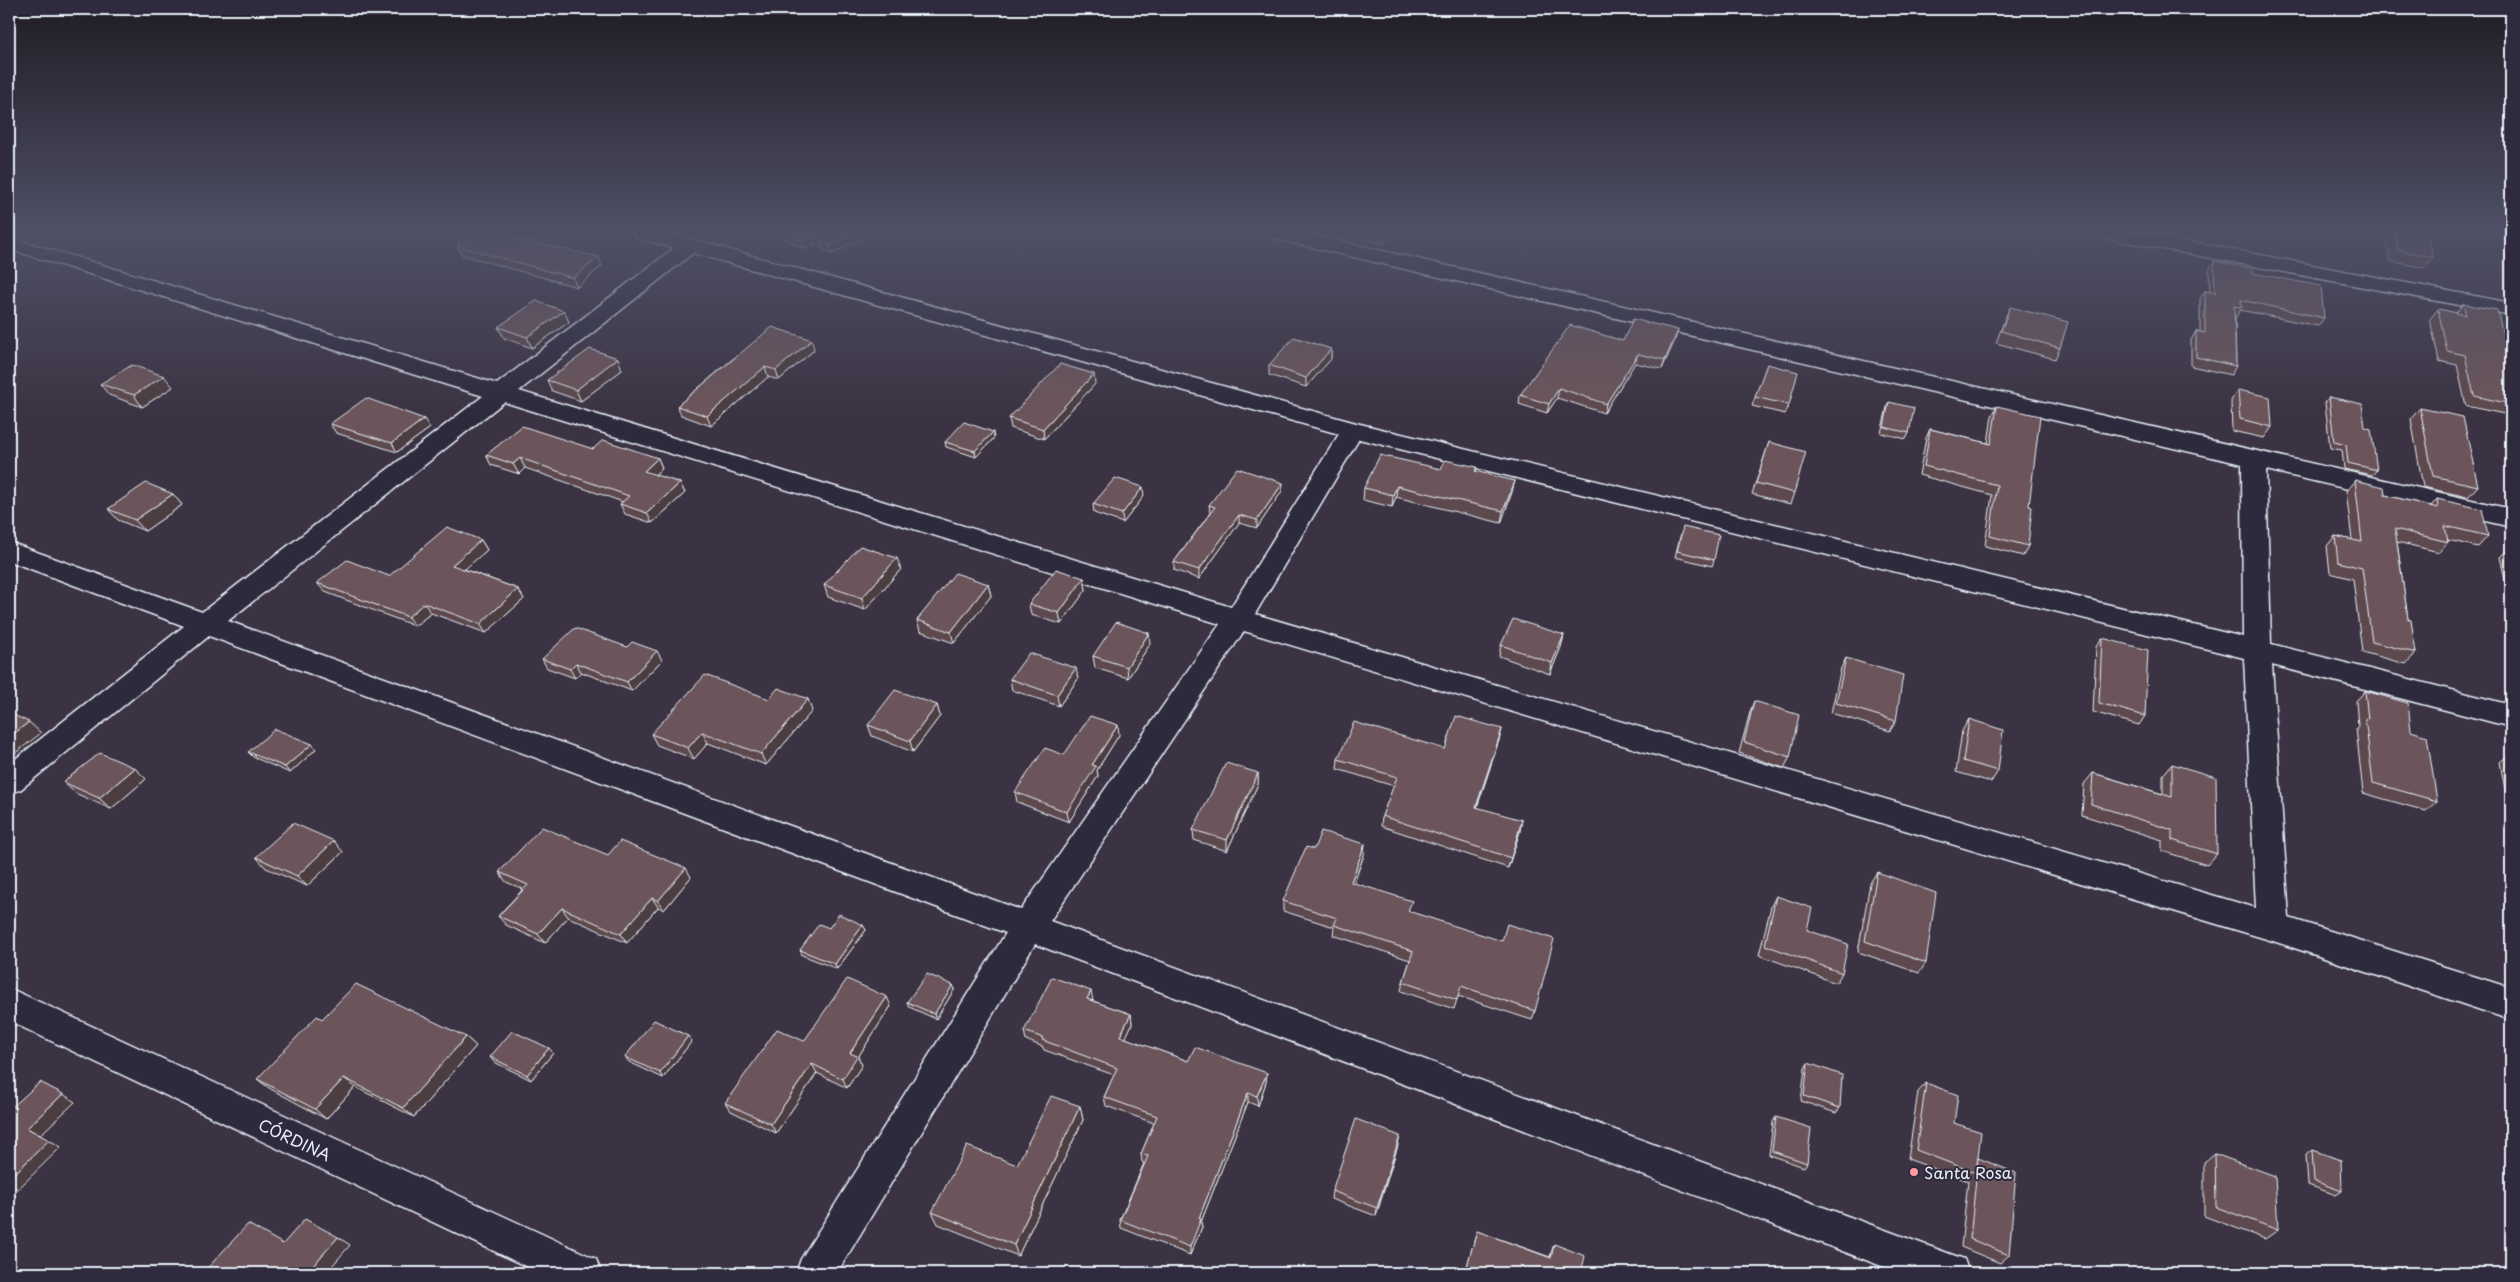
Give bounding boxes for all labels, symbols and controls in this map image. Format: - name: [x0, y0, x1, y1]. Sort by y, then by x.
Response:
- street label: CÓRDINA: [255, 1112, 335, 1166]
- place label: Santa Rosa: [1924, 1160, 2012, 1184]
- marker: Santa Rosa: [1908, 1166, 1920, 1178]

